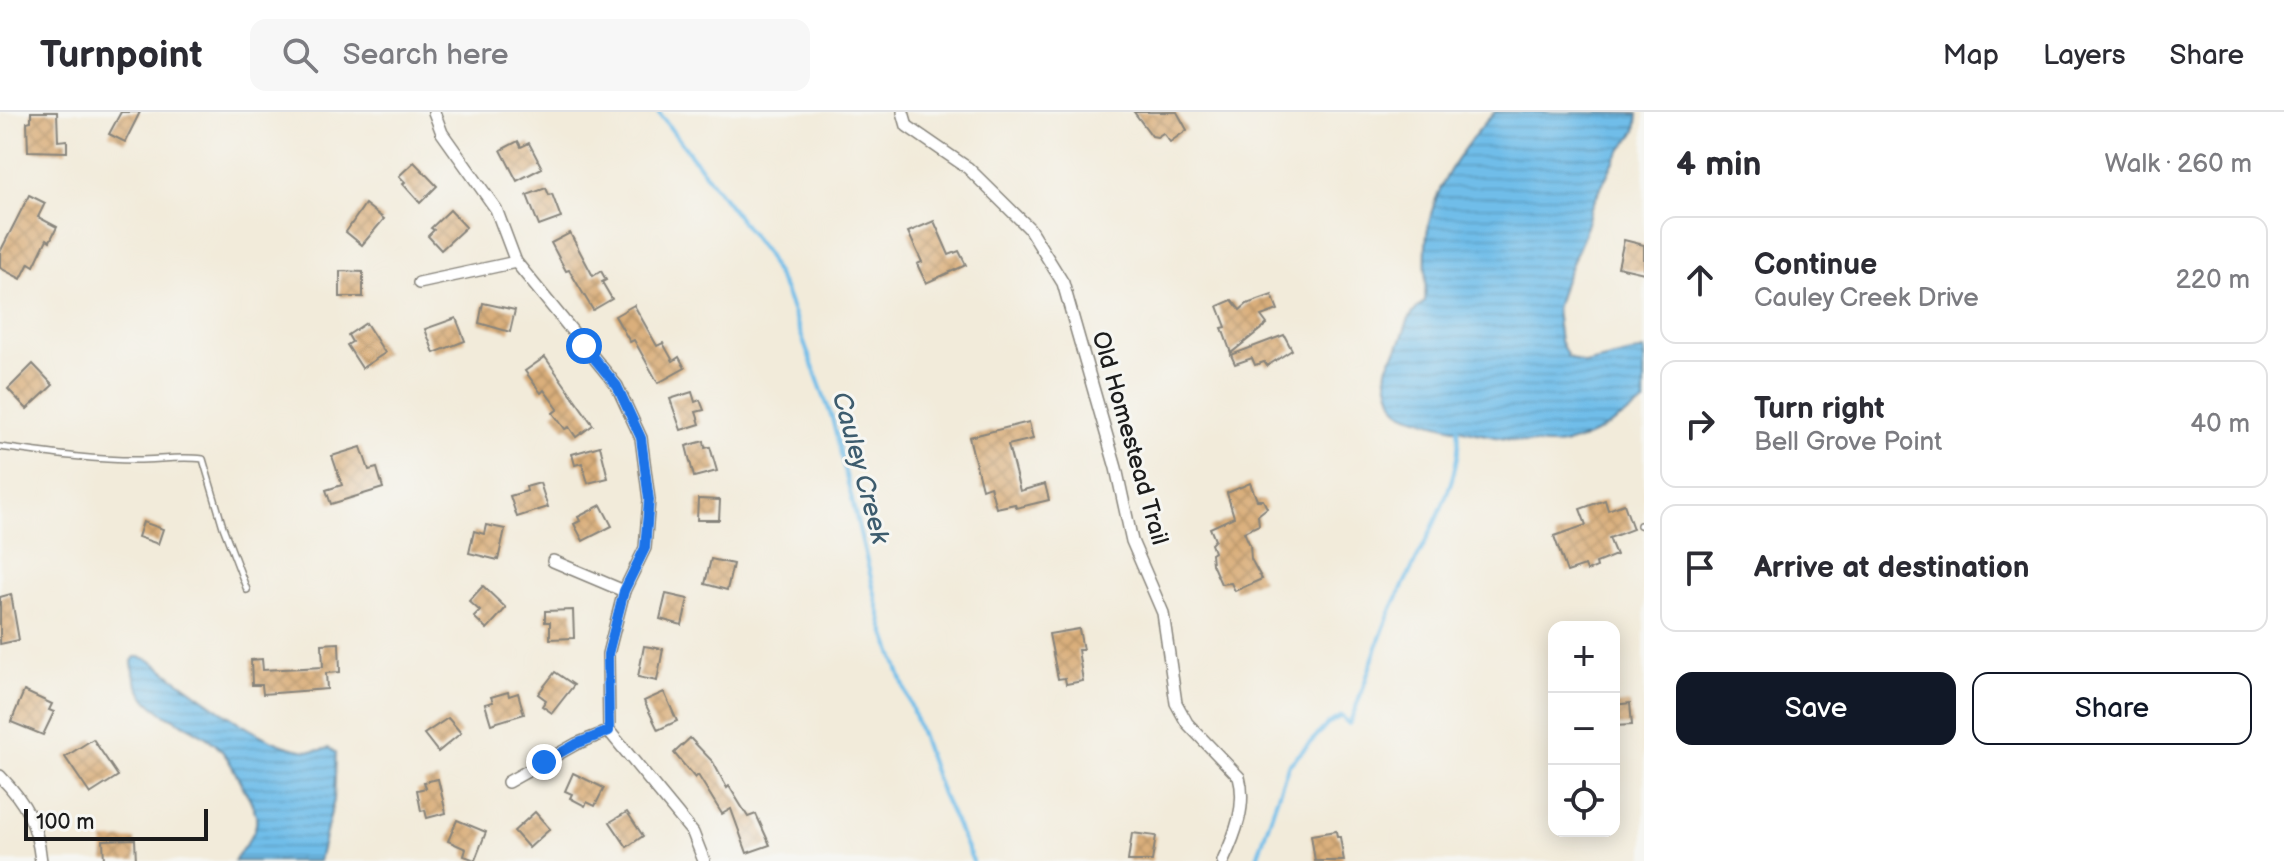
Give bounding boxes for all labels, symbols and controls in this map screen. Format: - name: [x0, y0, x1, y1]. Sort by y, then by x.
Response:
- search box: [250, 19, 810, 91]
- text: Turnpoint: [40, 33, 202, 78]
- icon: search: [278, 33, 322, 77]
- text: Search here: [342, 37, 509, 73]
- text: Map: [1943, 39, 1999, 72]
- text: Layers: [2043, 39, 2126, 72]
- text: Share: [2170, 39, 2244, 72]
- text: 4 min: [1676, 144, 1762, 185]
- text: Walk · 260 m: [2105, 149, 2252, 180]
- text: Continue: [1754, 247, 1877, 283]
- icon: ahead: [1678, 258, 1722, 302]
- text: 220 m: [2176, 265, 2250, 296]
- text: Cauley Creek Drive: [1754, 283, 1979, 314]
- route start: [566, 328, 602, 364]
- street label: Old Homestead Trail: [1086, 328, 1174, 548]
- water label: Cauley Creek: [825, 389, 895, 549]
- text: Turn right: [1754, 391, 1885, 427]
- icon: right: [1678, 402, 1722, 446]
- text: 40 m: [2190, 409, 2250, 440]
- text: Bell Grove Point: [1754, 427, 1942, 458]
- icon: arrive: [1678, 546, 1722, 590]
- text: Arrive at destination: [1754, 550, 2030, 586]
- map controls: [1548, 621, 1620, 837]
- button: +: [1548, 621, 1620, 693]
- button: Save: [1676, 672, 1956, 745]
- button: Share: [1972, 672, 2252, 745]
- button: −: [1548, 693, 1620, 765]
- route end: [526, 744, 562, 780]
- button: locate: [1548, 765, 1620, 837]
- scale bar: [24, 805, 208, 841]
- text: 100 m: [36, 809, 95, 836]

